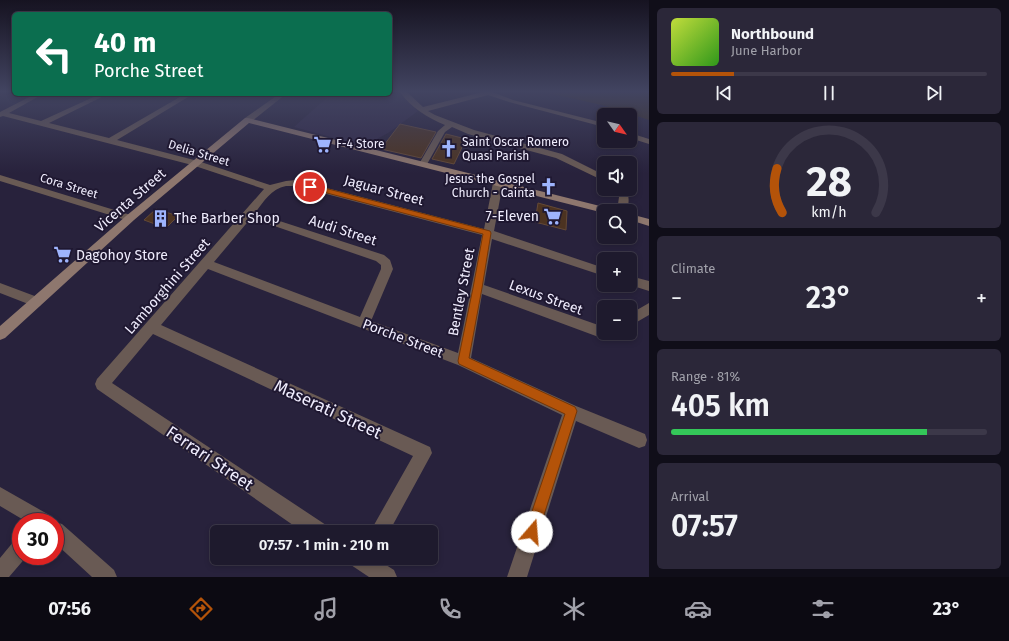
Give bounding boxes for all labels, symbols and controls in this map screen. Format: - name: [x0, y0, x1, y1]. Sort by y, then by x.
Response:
- text: Northbound: [731, 25, 814, 43]
- text: 40 m: [94, 26, 157, 59]
- icon: left: [28, 28, 80, 80]
- text: June Harbor: [731, 43, 802, 58]
- text: Porche Street: [94, 60, 203, 82]
- icon: previous: [713, 82, 735, 104]
- icon: pause: [818, 82, 840, 104]
- icon: next: [923, 82, 945, 104]
- north arrow: [597, 108, 637, 148]
- map controls: [597, 108, 637, 340]
- supermarket icon: F-4 Store: [313, 134, 333, 154]
- place label: Saint Oscar Romero Quasi Parish: [462, 135, 569, 163]
- street label: Delia Street: [167, 137, 232, 169]
- place label: F-4 Store: [336, 137, 385, 151]
- church icon: Saint Oscar Romero Quasi Parish: [439, 139, 459, 159]
- button: sound: [597, 156, 637, 196]
- text: 28: [806, 156, 852, 206]
- street label: Vicenta Street: [91, 164, 170, 236]
- pin: [293, 170, 327, 204]
- street label: Cora Street: [38, 171, 100, 202]
- street label: Jaguar Street: [342, 172, 426, 210]
- place label: Jesus the Gospel Church - Cainta: [445, 172, 535, 200]
- icon: arrive: [299, 176, 321, 198]
- church icon: Jesus the Gospel Church - Cainta: [538, 176, 558, 196]
- text: km/h: [811, 203, 847, 220]
- button: search: [597, 204, 637, 244]
- supermarket icon: 7-Eleven: [542, 206, 562, 226]
- building icon: The Barber Shop: [151, 208, 171, 228]
- place label: 7-Eleven: [485, 208, 539, 225]
- place label: The Barber Shop: [174, 210, 280, 227]
- street label: Audi Street: [307, 212, 380, 250]
- street label: Lamborghini Street: [121, 234, 214, 338]
- supermarket icon: Dagohoy Store: [53, 245, 73, 265]
- street label: Bentley Street: [445, 246, 479, 338]
- place label: Dagohoy Store: [76, 247, 168, 264]
- button: +: [597, 252, 637, 292]
- text: Climate: [671, 261, 715, 276]
- street label: Lexus Street: [507, 276, 586, 319]
- text: 23°: [806, 280, 852, 316]
- text: −: [671, 285, 682, 312]
- text: +: [976, 285, 987, 312]
- button: −: [597, 300, 637, 340]
- street label: Porche Street: [360, 315, 446, 362]
- text: Range · 81%: [671, 369, 740, 384]
- street label: Maserati Street: [271, 375, 386, 444]
- text: 405 km: [671, 388, 770, 424]
- street label: Ferrari Street: [162, 422, 258, 496]
- text: Arrival: [671, 489, 709, 504]
- text: 07:57: [671, 508, 738, 544]
- position arrow: [511, 511, 553, 553]
- speed limit sign: 30: [12, 513, 64, 565]
- text: 07:57 · 1 min · 210 m: [259, 536, 389, 554]
- icon: directions: [187, 595, 215, 623]
- icon: music: [312, 595, 340, 623]
- icon: phone: [436, 595, 464, 623]
- icon: climate: [560, 595, 588, 623]
- icon: car: [684, 595, 712, 623]
- icon: filters: [809, 595, 837, 623]
- text: 07:56: [48, 598, 91, 620]
- text: 23°: [933, 598, 961, 620]

